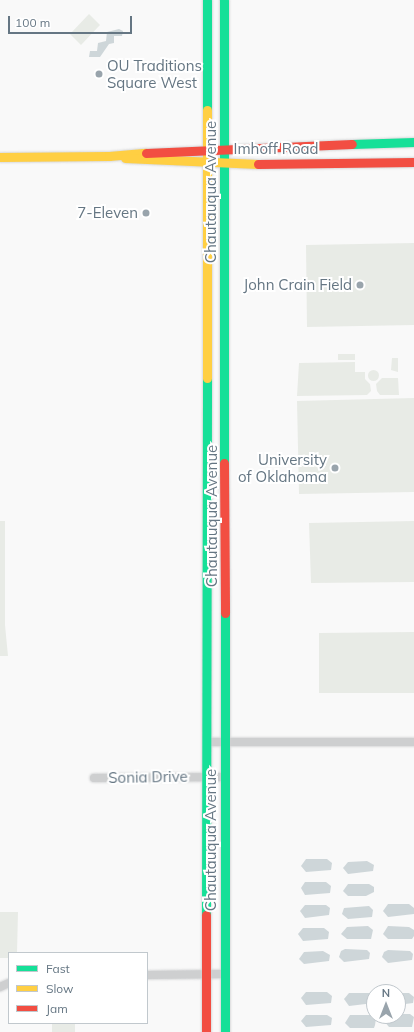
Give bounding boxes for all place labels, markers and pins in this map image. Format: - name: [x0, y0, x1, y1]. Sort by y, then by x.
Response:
- place label: OU Traditions Square West: [107, 56, 202, 91]
- marker: OU Traditions Square West: [94, 69, 104, 79]
- place label: 7-Eleven: [77, 204, 138, 222]
- marker: 7-Eleven: [141, 208, 151, 218]
- place label: John Crain Field: [243, 276, 352, 294]
- marker: John Crain Field: [355, 280, 365, 290]
- place label: University of Oklahoma: [238, 450, 327, 485]
- marker: University of Oklahoma: [330, 463, 340, 473]

